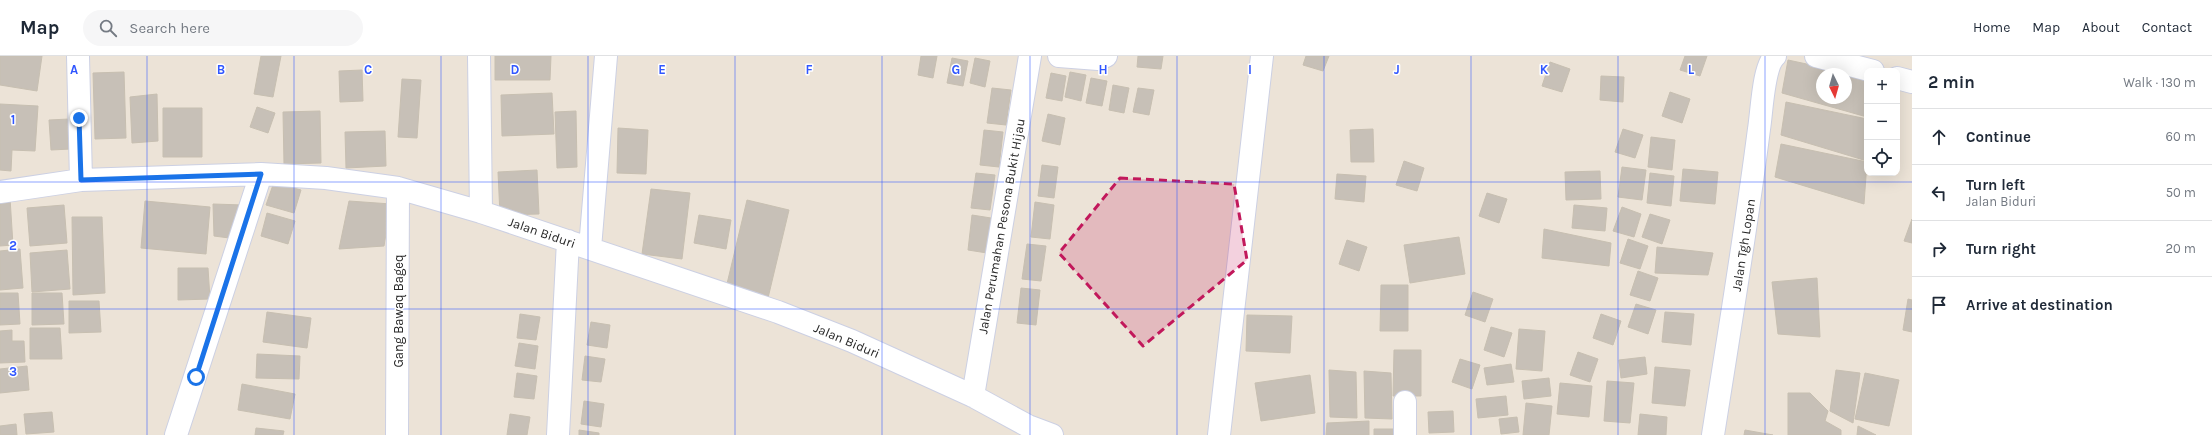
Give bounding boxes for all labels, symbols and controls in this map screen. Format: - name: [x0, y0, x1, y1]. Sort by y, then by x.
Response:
- search box: [83, 10, 363, 46]
- text: Map: [20, 17, 59, 39]
- icon: search: [97, 17, 119, 39]
- text: Search here: [129, 19, 210, 37]
- text: Home: [1973, 19, 2010, 36]
- text: Map: [2032, 19, 2060, 36]
- text: About: [2082, 19, 2120, 36]
- text: Contact: [2142, 19, 2192, 36]
- text: A: [70, 62, 78, 77]
- text: B: [217, 62, 225, 77]
- text: C: [364, 62, 372, 77]
- text: D: [511, 62, 520, 77]
- text: E: [658, 62, 666, 77]
- text: F: [805, 62, 813, 77]
- text: G: [952, 62, 960, 77]
- text: H: [1098, 62, 1108, 77]
- text: I: [1248, 62, 1252, 77]
- text: J: [1394, 62, 1400, 77]
- text: K: [1540, 62, 1549, 77]
- text: L: [1688, 62, 1695, 77]
- north arrow: [1816, 68, 1852, 104]
- map controls: [1864, 68, 1900, 176]
- button: +: [1864, 68, 1900, 104]
- text: 2 min: [1928, 72, 1975, 92]
- text: Walk · 130 m: [2123, 75, 2196, 90]
- button: −: [1864, 104, 1900, 140]
- route end: [70, 109, 88, 127]
- text: 1: [11, 112, 15, 127]
- street label: Jalan Perumahan Pesona Bukit Hijau: [975, 117, 1028, 335]
- icon: ahead: [1928, 126, 1950, 148]
- text: Continue: [1966, 128, 2031, 146]
- text: 60 m: [2166, 129, 2196, 144]
- button: locate: [1864, 140, 1900, 176]
- text: Turn left: [1966, 176, 2025, 194]
- icon: left: [1928, 182, 1950, 204]
- text: 50 m: [2166, 185, 2196, 200]
- text: Jalan Biduri: [1966, 194, 2036, 209]
- street label: Jalan Tgh Lopan: [1729, 198, 1758, 292]
- street label: Jalan Biduri: [506, 214, 577, 251]
- text: 2: [9, 238, 17, 253]
- icon: right: [1928, 238, 1950, 260]
- text: Turn right: [1966, 240, 2036, 258]
- text: 20 m: [2166, 241, 2196, 256]
- street label: Gang Bawaq Bageq: [391, 254, 407, 368]
- icon: arrive: [1928, 294, 1950, 316]
- text: Arrive at destination: [1966, 296, 2113, 314]
- street label: Jalan Biduri: [812, 320, 882, 361]
- text: 3: [9, 364, 17, 379]
- route start: [187, 368, 205, 386]

